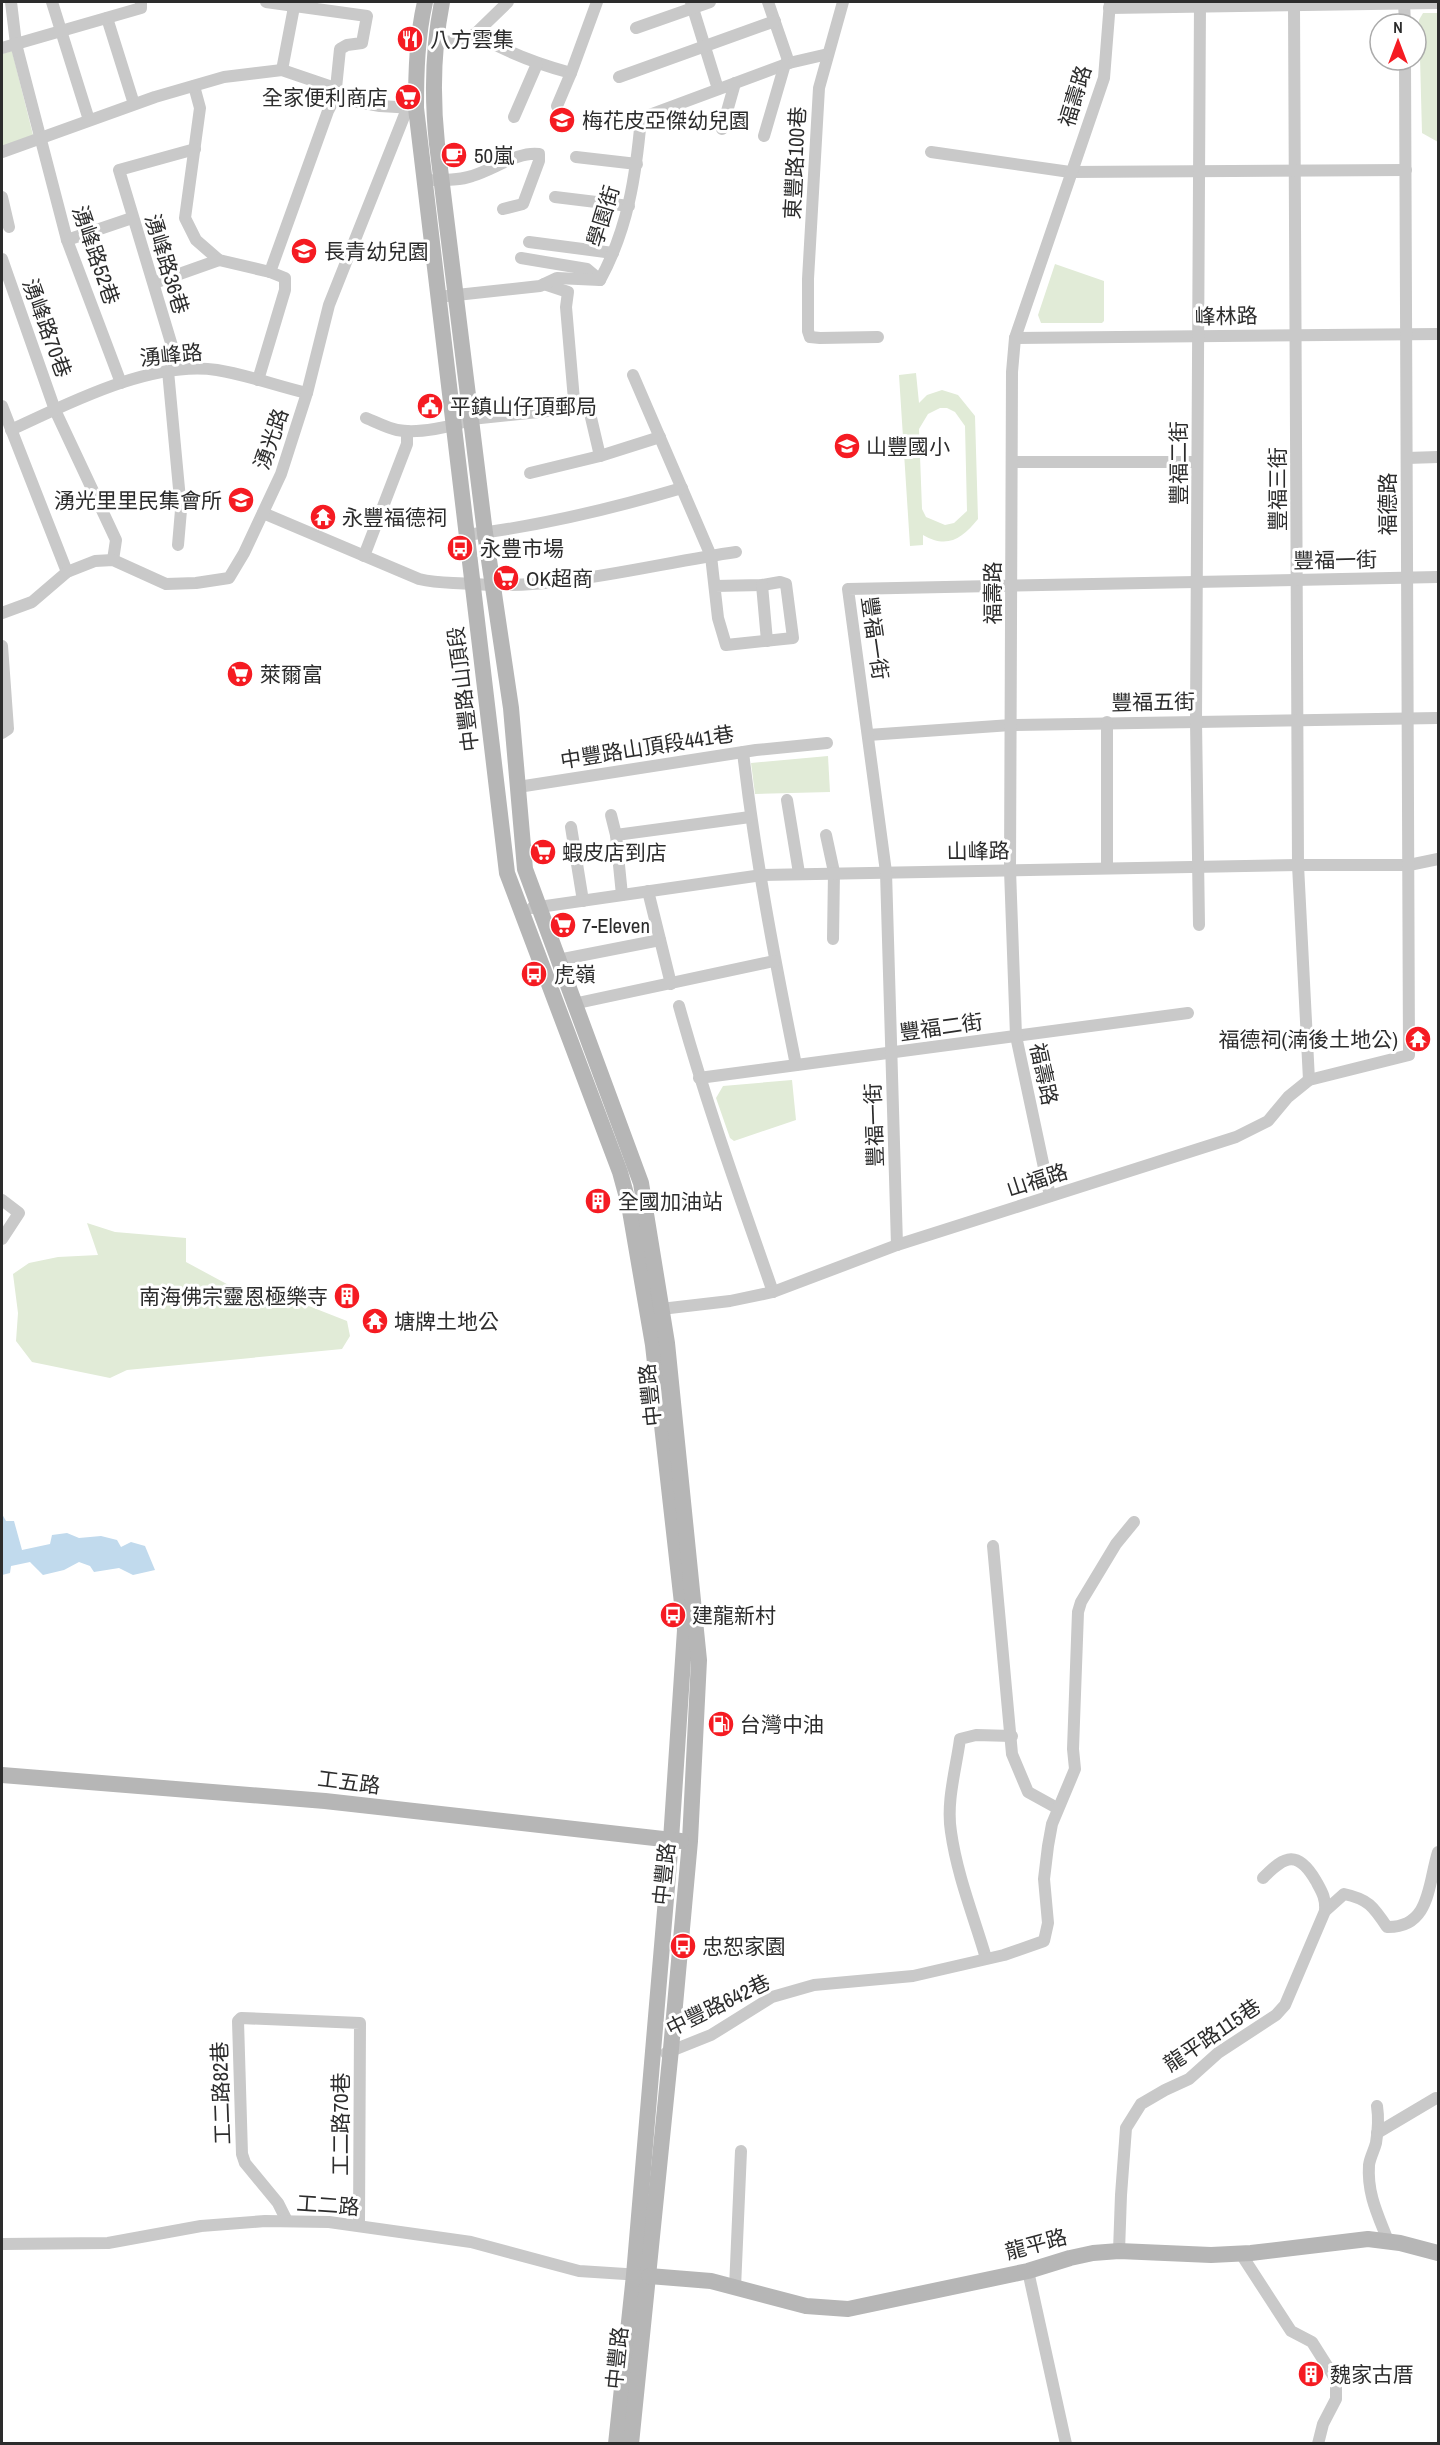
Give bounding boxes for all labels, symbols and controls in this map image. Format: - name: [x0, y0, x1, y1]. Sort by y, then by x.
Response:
- north arrow: [1368, 12, 1428, 72]
- text: N: [1393, 16, 1403, 38]
- restaurant icon: 八方雲集: [395, 24, 425, 54]
- place label: 八方雲集: [430, 25, 514, 54]
- street label: 福壽路: [1052, 62, 1098, 130]
- supermarket icon: 全家便利商店: [393, 82, 423, 112]
- place label: 全家便利商店: [262, 83, 388, 112]
- school or university icon: 梅花皮亞傑幼兒園: [547, 105, 577, 135]
- place label: 梅花皮亞傑幼兒園: [582, 106, 750, 135]
- street label: 東豐路100巷: [778, 106, 812, 220]
- cafe icon: 50嵐: [439, 140, 469, 170]
- place label: 50嵐: [474, 141, 514, 170]
- street label: 學園街: [580, 182, 626, 250]
- street label: 湧峰路52巷: [65, 202, 127, 308]
- street label: 湧峰路36巷: [138, 210, 196, 318]
- school or university icon: 長青幼兒園: [289, 236, 319, 266]
- place label: 長青幼兒園: [324, 237, 429, 266]
- street label: 湧峰路70巷: [16, 275, 78, 381]
- street label: 峰林路: [1194, 301, 1258, 331]
- street label: 湧峰路: [138, 337, 204, 373]
- public building icon: 平鎮山仔頂郵局: [415, 391, 445, 421]
- place label: 平鎮山仔頂郵局: [450, 392, 597, 421]
- street label: 湧光路: [247, 404, 295, 474]
- street label: 豐福二街: [1164, 421, 1193, 505]
- school or university icon: 山豐國小: [832, 431, 862, 461]
- place label: 山豐國小: [866, 432, 950, 461]
- street label: 豐福三街: [1263, 447, 1292, 531]
- street label: 福德路: [1373, 473, 1402, 536]
- school or university icon: 湧光里里民集會所: [226, 485, 256, 515]
- place label: 湧光里里民集會所: [54, 486, 222, 515]
- temple icon: 永豐福德祠: [308, 502, 338, 532]
- place label: 永豐福德祠: [342, 503, 447, 532]
- bus stop icon: 永豊市場: [445, 533, 475, 563]
- place label: 永豊市場: [480, 534, 564, 563]
- street label: 豐福一街: [1293, 545, 1377, 575]
- street label: 福壽路: [978, 562, 1007, 625]
- supermarket icon: OK超商: [491, 563, 521, 593]
- place label: OK超商: [526, 564, 593, 593]
- street label: 豐福一街: [855, 594, 895, 682]
- street label: 中豐路山頂段: [441, 625, 485, 753]
- supermarket icon: 萊爾富: [225, 659, 255, 689]
- place label: 萊爾富: [260, 660, 323, 689]
- street label: 豐福五街: [1111, 687, 1195, 717]
- street label: 中豐路山頂段441巷: [558, 719, 736, 775]
- street label: 山峰路: [946, 836, 1010, 866]
- supermarket icon: 蝦皮店到店: [528, 837, 558, 867]
- place label: 蝦皮店到店: [562, 838, 667, 867]
- supermarket icon: 7-Eleven: [548, 910, 578, 940]
- place label: 7-Eleven: [582, 911, 650, 940]
- bus stop icon: 虎嶺: [519, 959, 549, 989]
- place label: 虎嶺: [554, 960, 596, 989]
- street label: 豐福二街: [897, 1007, 985, 1047]
- temple icon: 福德祠(湳後土地公): [1403, 1024, 1433, 1054]
- place label: 福德祠(湳後土地公): [1219, 1025, 1398, 1054]
- street label: 福壽路: [1023, 1040, 1065, 1108]
- street label: 豐福一街: [858, 1083, 890, 1167]
- street label: 山福路: [1003, 1156, 1071, 1204]
- building icon: 全國加油站: [583, 1186, 613, 1216]
- place label: 全國加油站: [618, 1187, 723, 1216]
- building icon: 南海佛宗靈恩極樂寺: [332, 1281, 362, 1311]
- place label: 南海佛宗靈恩極樂寺: [139, 1282, 328, 1311]
- temple icon: 塘牌土地公: [360, 1306, 390, 1336]
- place label: 塘牌土地公: [394, 1307, 499, 1336]
- street label: 中豐路: [632, 1362, 668, 1428]
- bus stop icon: 建龍新村: [658, 1600, 688, 1630]
- place label: 建龍新村: [692, 1601, 776, 1630]
- fuel station icon: 台灣中油: [706, 1709, 736, 1739]
- place label: 台灣中油: [740, 1710, 824, 1739]
- street label: 工五路: [316, 1764, 382, 1800]
- street label: 中豐路: [646, 1841, 682, 1907]
- bus stop icon: 忠恕家園: [668, 1931, 698, 1961]
- place label: 忠恕家園: [702, 1932, 786, 1961]
- street label: 中豐路642巷: [661, 1967, 775, 2043]
- street label: 龍平路115巷: [1158, 1992, 1266, 2078]
- street label: 工二路82巷: [205, 2041, 237, 2145]
- street label: 工二路70巷: [326, 2072, 355, 2176]
- street label: 工二路: [296, 2188, 360, 2222]
- street label: 龍平路: [1002, 2222, 1070, 2266]
- street label: 中豐路: [599, 2325, 635, 2391]
- building icon: 魏家古厝: [1296, 2359, 1326, 2389]
- place label: 魏家古厝: [1330, 2360, 1414, 2389]

